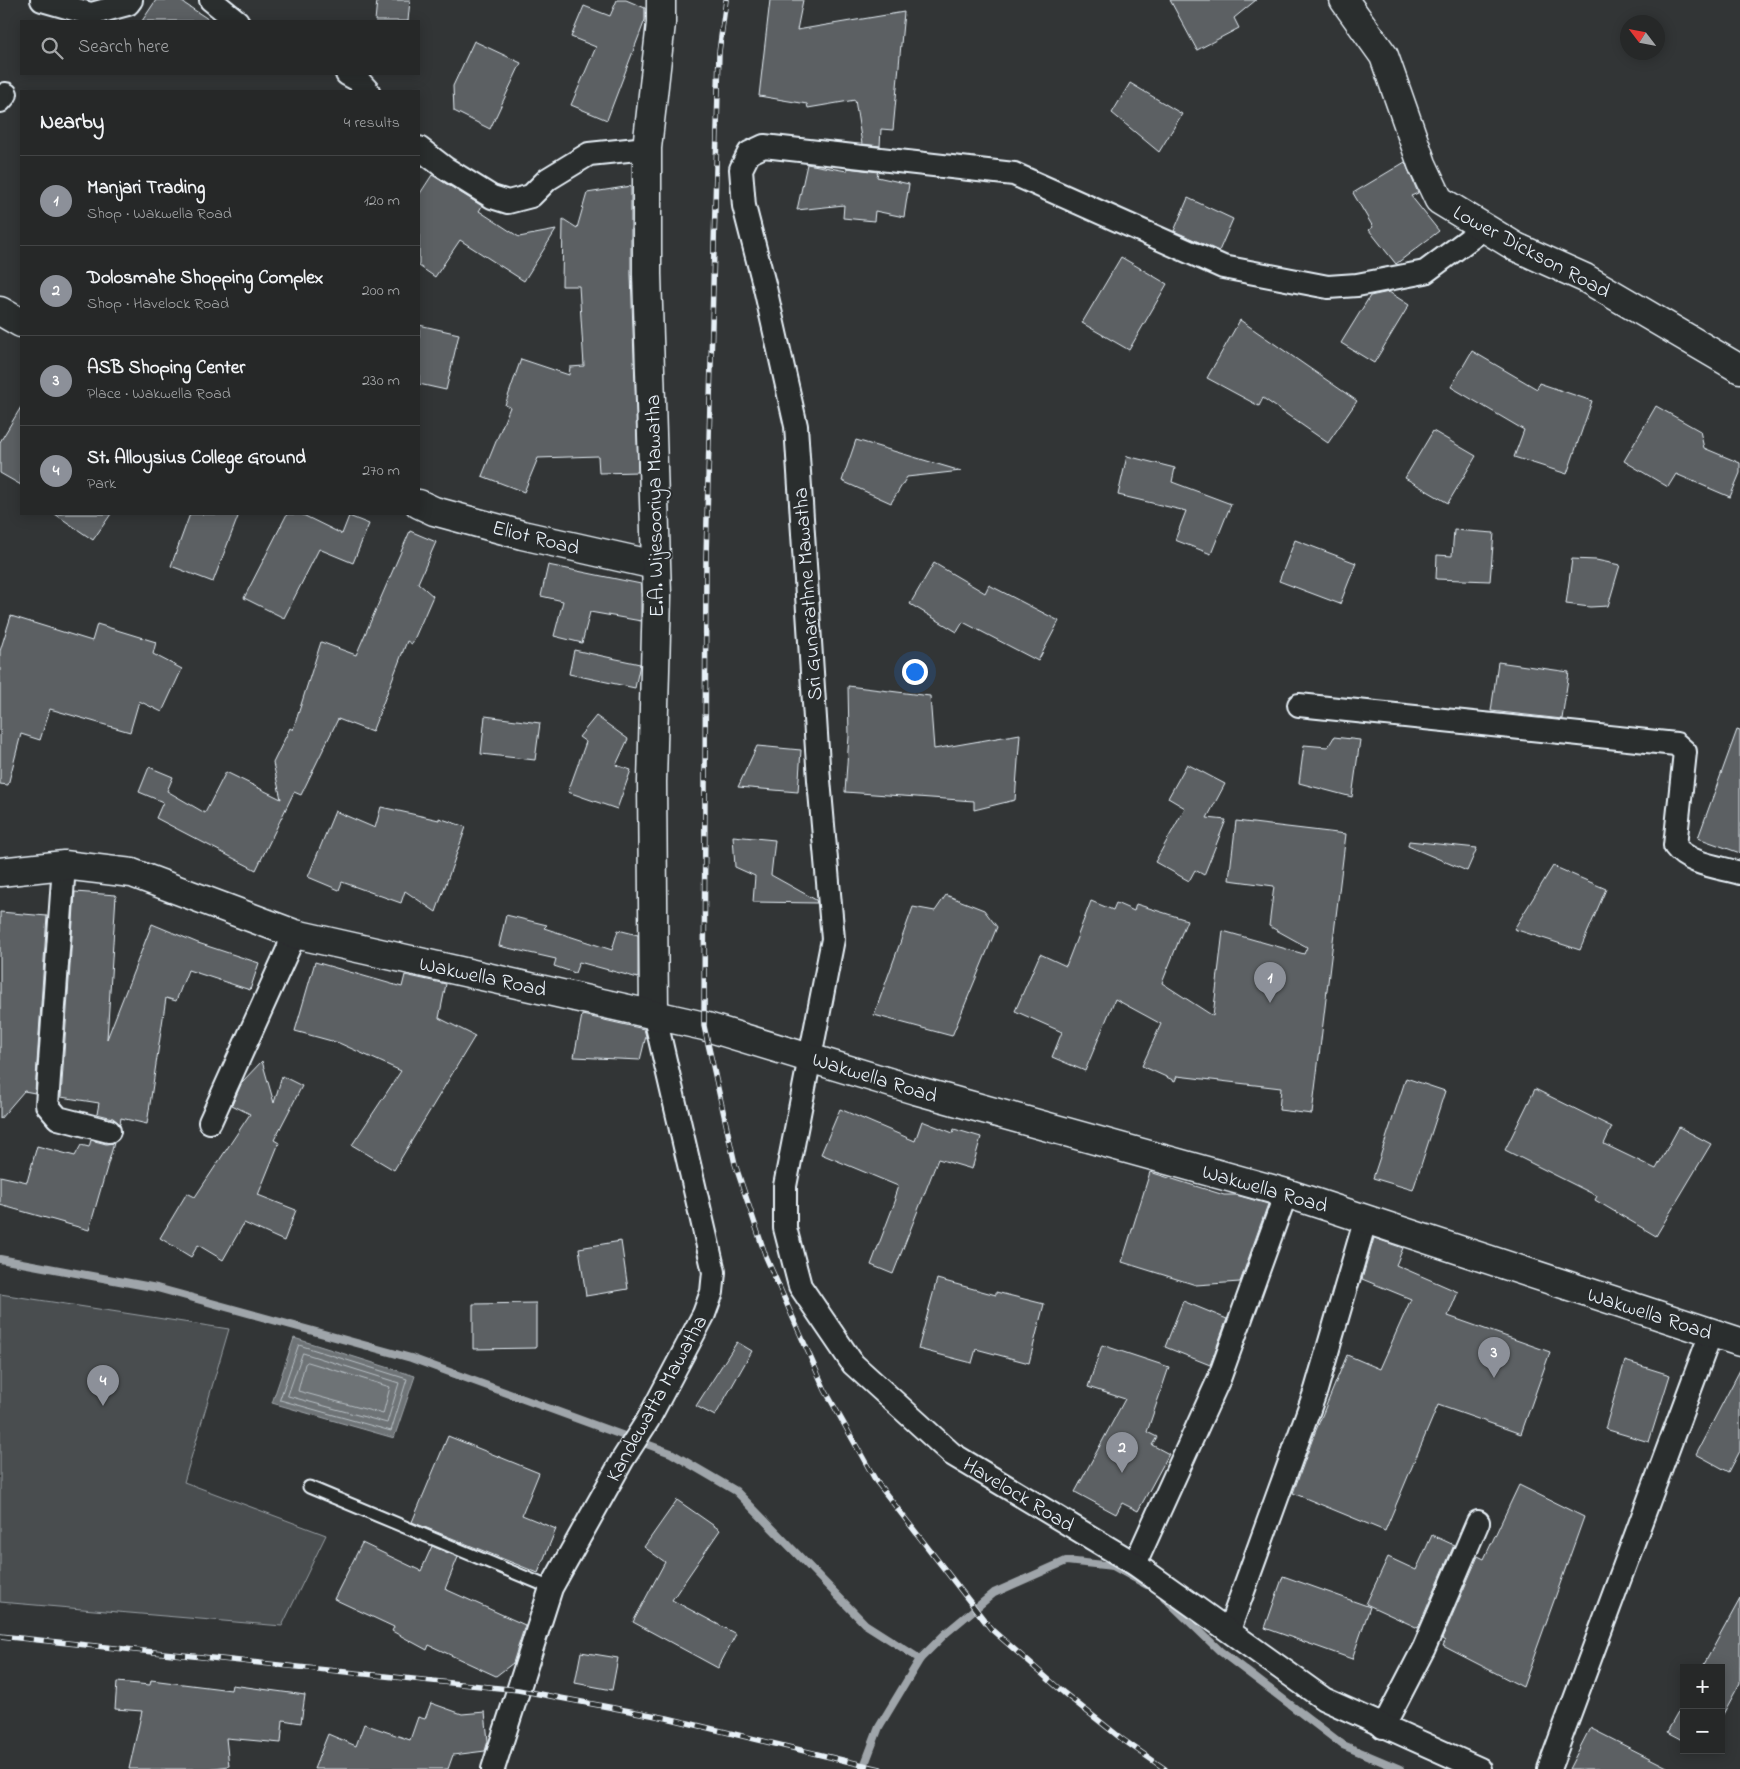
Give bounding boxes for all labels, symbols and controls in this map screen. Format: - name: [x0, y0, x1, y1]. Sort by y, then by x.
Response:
- north arrow: [1620, 15, 1665, 60]
- search box: [20, 20, 420, 75]
- icon: search: [38, 34, 66, 62]
- text: Search here: [78, 34, 169, 61]
- text: Nearby: [40, 108, 104, 138]
- text: 4 results: [344, 111, 400, 135]
- text: Manjari Trading: [87, 175, 205, 202]
- text: 1: [53, 189, 59, 213]
- text: 120 m: [364, 189, 400, 213]
- street label: Lower Dickson Road: [1447, 199, 1615, 307]
- text: Shop · Wakwella Road: [87, 202, 232, 226]
- text: Dolosmahe Shopping Complex: [87, 265, 323, 292]
- text: 2: [52, 279, 60, 303]
- text: 200 m: [362, 279, 400, 303]
- text: Shop · Havelock Road: [87, 292, 229, 316]
- text: ASB Shoping Center: [87, 355, 245, 382]
- text: 3: [53, 369, 59, 393]
- text: 230 m: [362, 369, 400, 393]
- text: Place · Wakwella Road: [87, 382, 231, 406]
- street label: E.A. Wijesooriya Mawatha: [639, 394, 675, 618]
- text: St. Alloysius College Ground: [87, 445, 306, 472]
- text: 4: [53, 459, 59, 483]
- text: 270 m: [362, 459, 400, 483]
- text: Park: [87, 472, 116, 496]
- street label: Sri Gunarathne Mawatha: [787, 486, 831, 701]
- street label: Eliot Road: [489, 514, 582, 564]
- your location: [902, 659, 928, 685]
- street label: Wakwella Road: [416, 950, 549, 1006]
- pin: 1: [1254, 962, 1286, 1003]
- street label: Wakwella Road: [808, 1046, 941, 1112]
- street label: Wakwella Road: [1198, 1158, 1331, 1222]
- street label: Wakwella Road: [1583, 1281, 1716, 1349]
- street label: Kandewatta Mawatha: [599, 1310, 716, 1488]
- pin: 3: [1478, 1337, 1510, 1378]
- pin: 4: [87, 1365, 119, 1406]
- pin: 2: [1106, 1432, 1138, 1473]
- street label: Havelock Road: [956, 1451, 1080, 1541]
- map controls: [1680, 1664, 1725, 1754]
- button: +: [1680, 1664, 1725, 1709]
- button: −: [1680, 1709, 1725, 1754]

